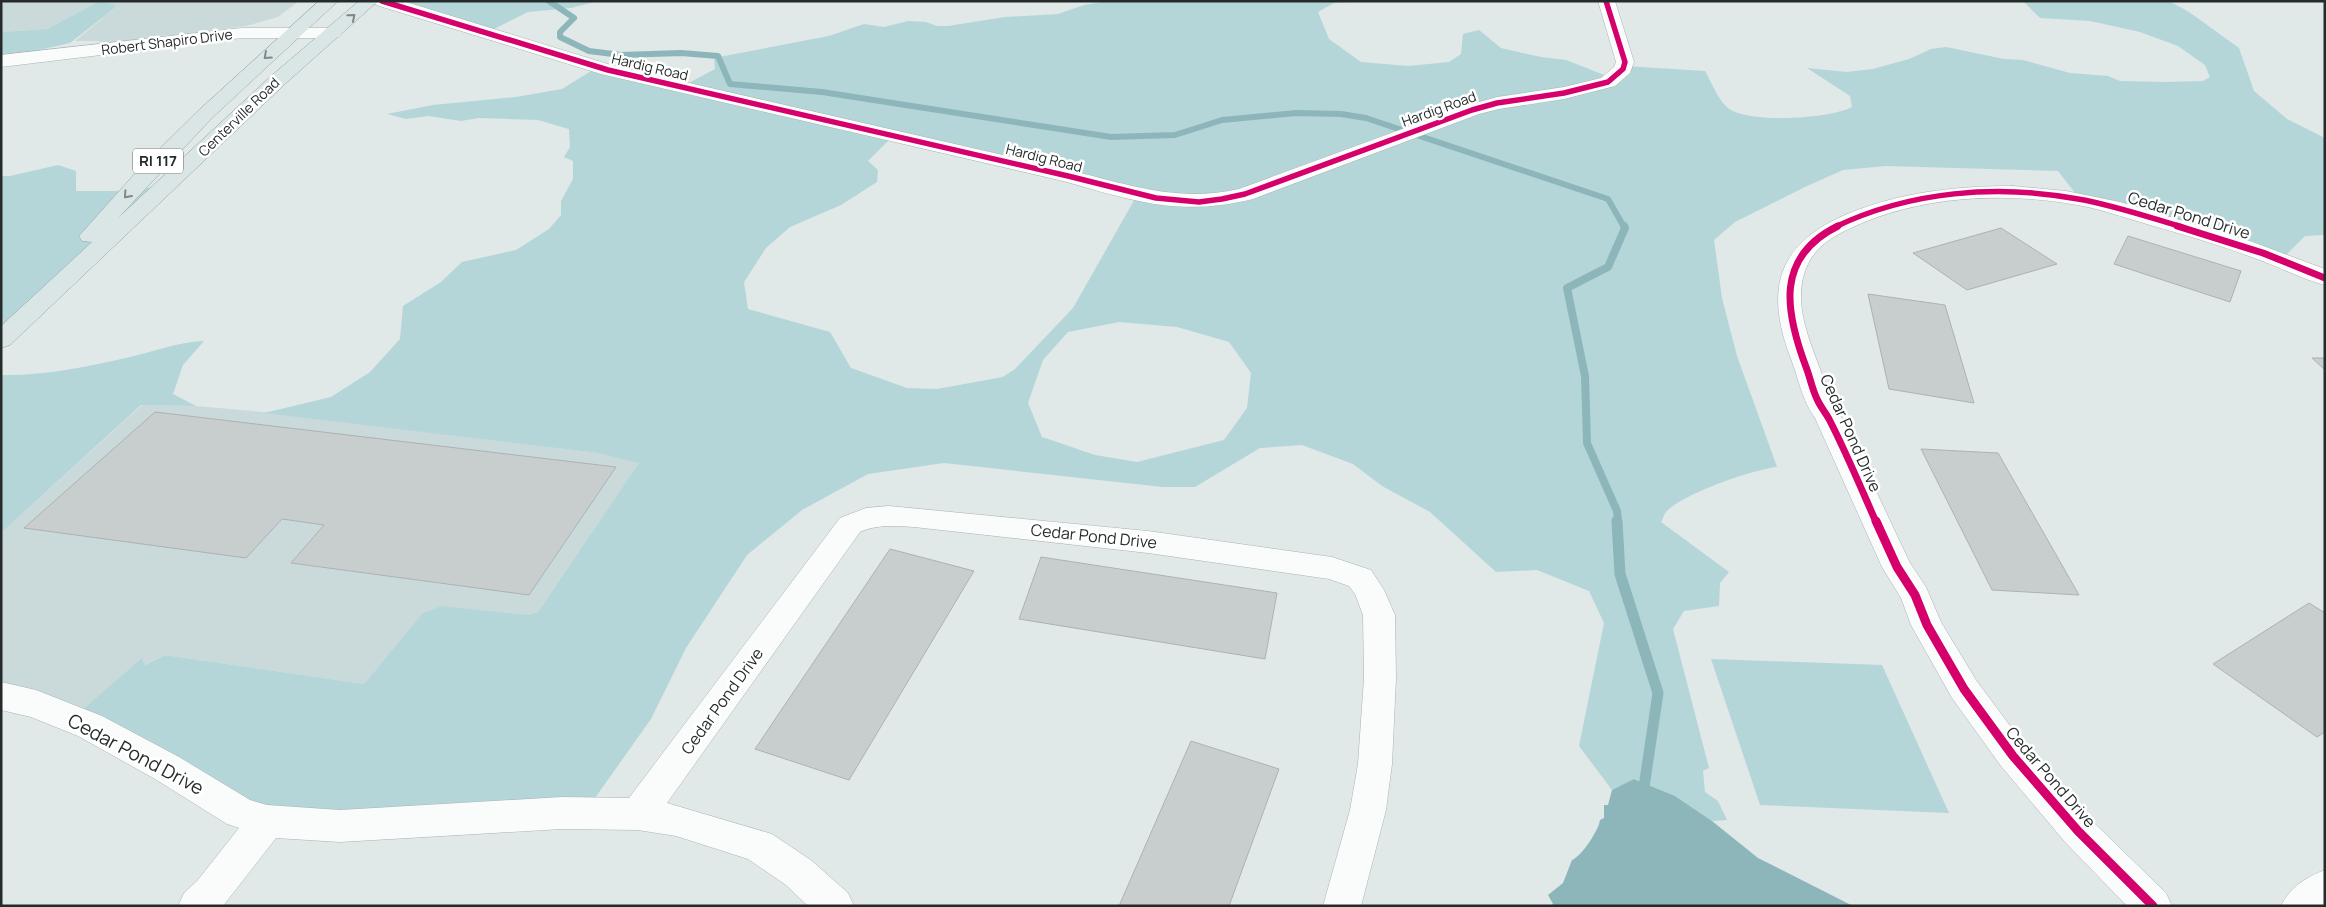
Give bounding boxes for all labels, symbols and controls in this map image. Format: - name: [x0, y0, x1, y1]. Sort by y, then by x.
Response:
- one-way arrow: [346, 14, 355, 23]
- street label: Robert Shapiro Drive: [100, 24, 234, 59]
- street label: Hardig Road: [610, 48, 690, 85]
- one-way arrow: [263, 50, 272, 59]
- street label: Centerville Road: [194, 73, 283, 160]
- street label: Hardig Road: [1399, 86, 1479, 131]
- street label: Hardig Road: [1004, 139, 1084, 176]
- road number: RI 117: [133, 148, 183, 174]
- street label: Cedar Pond Drive: [2125, 186, 2253, 244]
- one-way arrow: [123, 190, 132, 199]
- street label: Cedar Pond Drive: [1815, 371, 1887, 495]
- street label: Cedar Pond Drive: [1030, 518, 1158, 554]
- street label: Cedar Pond Drive: [676, 643, 768, 759]
- street label: Cedar Pond Drive: [63, 707, 209, 801]
- street label: Cedar Pond Drive: [2001, 722, 2101, 832]

